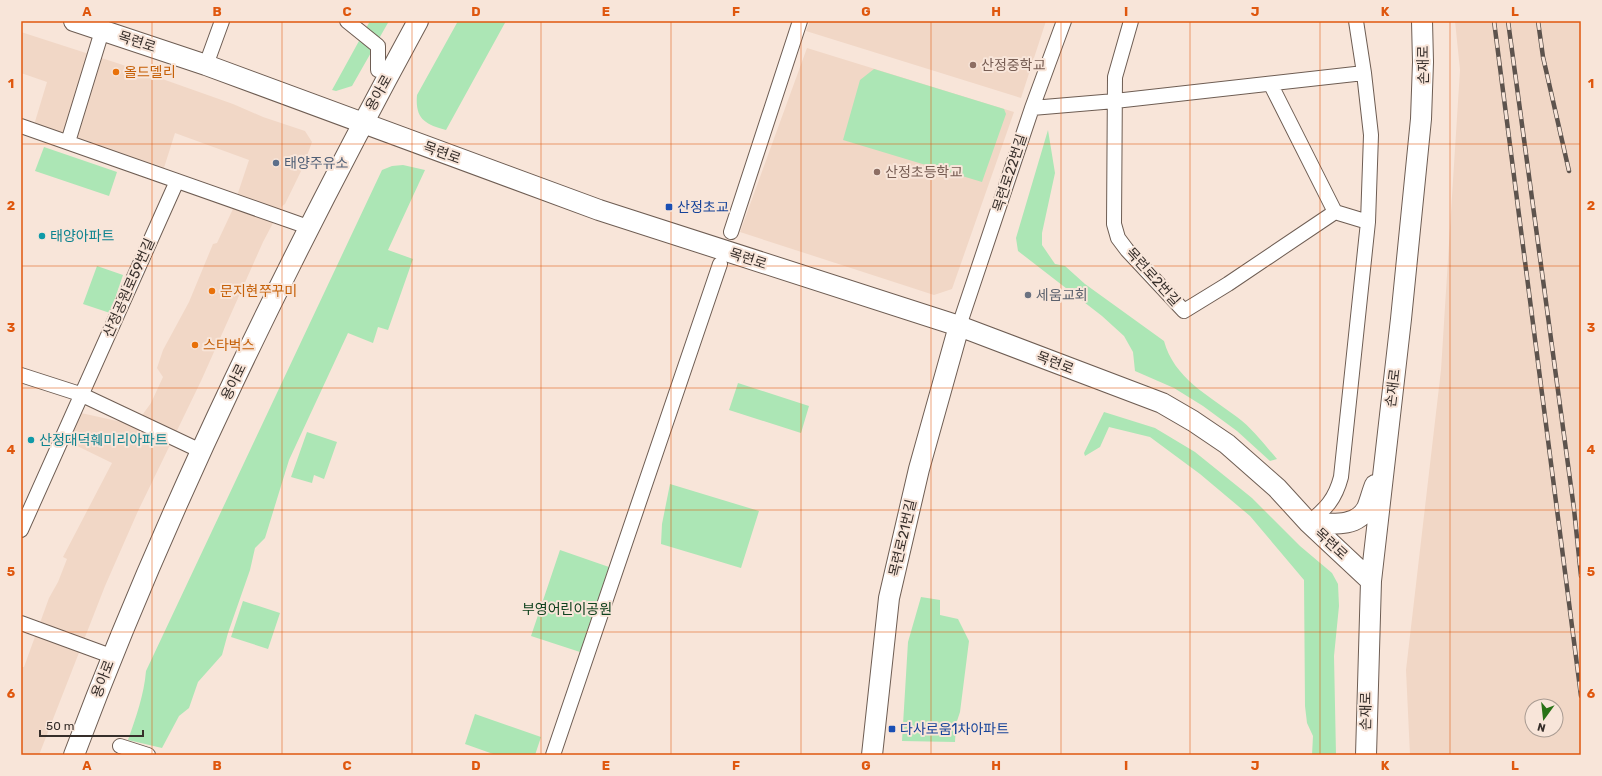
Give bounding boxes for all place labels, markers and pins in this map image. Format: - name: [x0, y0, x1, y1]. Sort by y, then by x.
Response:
- place label: 산정중학교: [981, 57, 1046, 74]
- marker: 산정중학교: [968, 60, 978, 70]
- place label: 올드델리: [124, 64, 176, 81]
- marker: 올드델리: [111, 67, 121, 77]
- place label: 태양주유소: [284, 155, 349, 172]
- marker: 태양주유소: [271, 158, 281, 168]
- place label: 산정초등학교: [885, 164, 962, 181]
- marker: 산정초등학교: [872, 167, 882, 177]
- place label: 산정초교: [677, 199, 729, 216]
- marker: 산정초교: [664, 202, 674, 212]
- place label: 태양아파트: [50, 228, 115, 245]
- marker: 태양아파트: [37, 231, 47, 241]
- place label: 문지현쭈꾸미: [220, 283, 297, 300]
- marker: 문지현쭈꾸미: [207, 286, 217, 296]
- place label: 세움교회: [1036, 287, 1088, 304]
- marker: 세움교회: [1023, 290, 1033, 300]
- place label: 스타벅스: [203, 337, 255, 354]
- marker: 스타벅스: [190, 340, 200, 350]
- place label: 산정대덕훼미리아파트: [39, 432, 168, 449]
- marker: 산정대덕훼미리아파트: [26, 435, 36, 445]
- place label: 다사로움1차아파트: [900, 721, 1009, 738]
- marker: 다사로움1차아파트: [887, 724, 897, 734]

